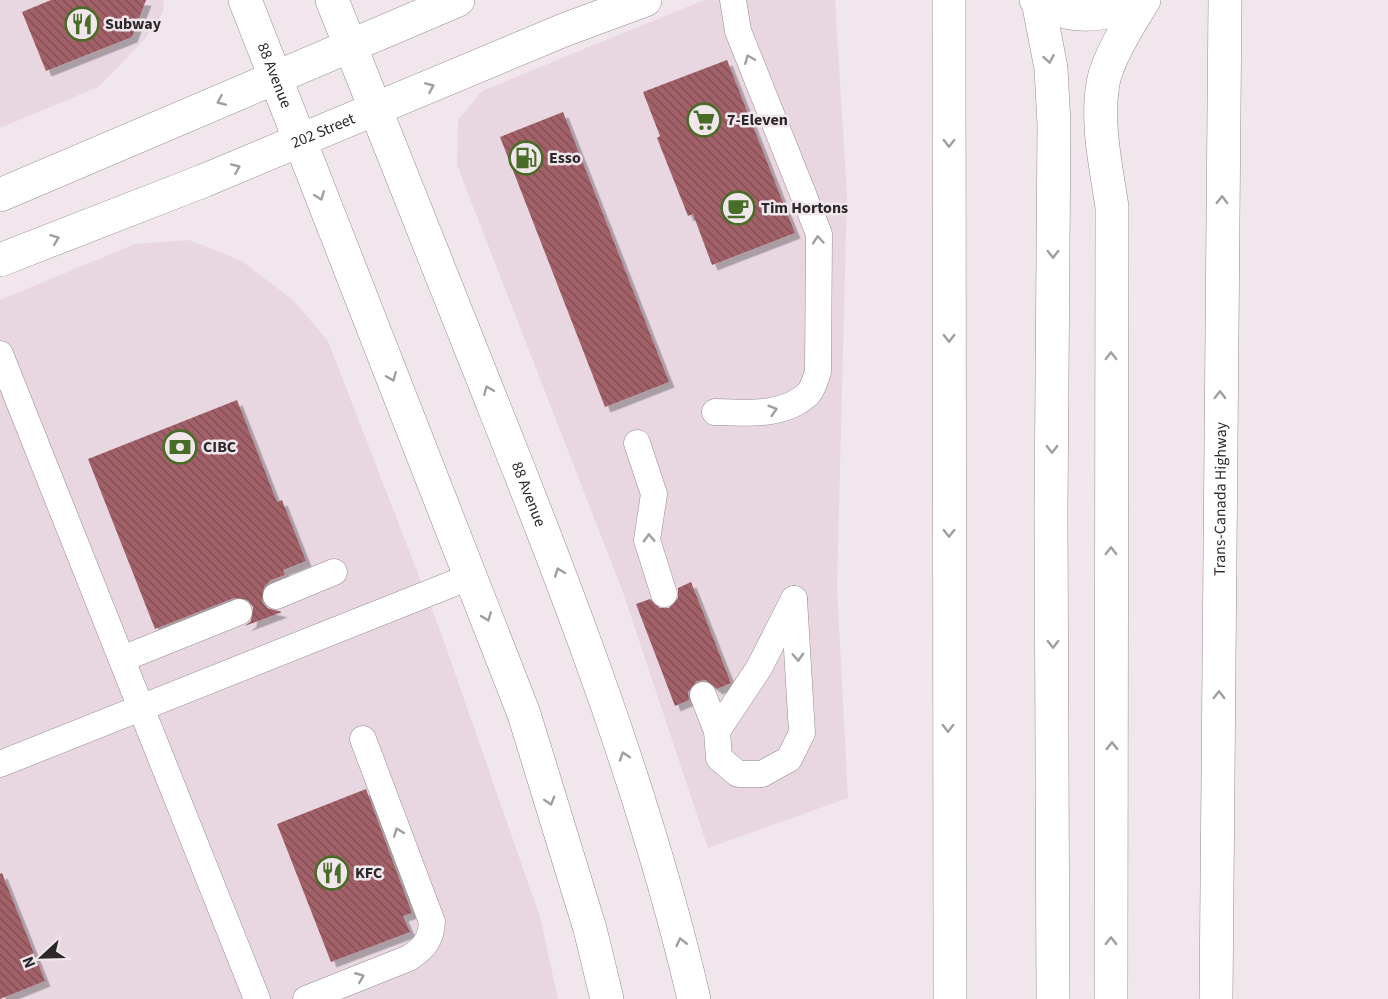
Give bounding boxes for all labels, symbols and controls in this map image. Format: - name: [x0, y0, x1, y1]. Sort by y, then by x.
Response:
- restaurant icon: Subway: [64, 6, 100, 42]
- place label: Subway: [105, 13, 162, 35]
- street label: 88 Avenue: [252, 40, 297, 111]
- one-way arrow: [744, 54, 756, 65]
- one-way arrow: [1042, 54, 1055, 64]
- one-way arrow: [424, 82, 435, 94]
- one-way arrow: [216, 94, 227, 106]
- supermarket icon: 7-Eleven: [686, 102, 722, 138]
- street label: 202 Street: [288, 107, 359, 154]
- place label: 7-Eleven: [727, 109, 788, 131]
- one-way arrow: [943, 138, 955, 147]
- fuel station icon: Esso: [508, 140, 544, 176]
- place label: Esso: [549, 147, 581, 169]
- one-way arrow: [230, 163, 241, 175]
- one-way arrow: [313, 190, 325, 201]
- cafe icon: Tim Hortons: [720, 190, 756, 226]
- one-way arrow: [1216, 195, 1228, 204]
- place label: Tim Hortons: [761, 197, 848, 219]
- one-way arrow: [49, 233, 59, 246]
- one-way arrow: [812, 236, 825, 245]
- one-way arrow: [1047, 249, 1059, 258]
- one-way arrow: [943, 333, 955, 342]
- one-way arrow: [1105, 351, 1117, 360]
- one-way arrow: [385, 371, 398, 382]
- one-way arrow: [483, 386, 495, 397]
- one-way arrow: [1214, 390, 1226, 399]
- one-way arrow: [767, 405, 778, 417]
- street label: Trans-Canada Highway: [1209, 421, 1232, 576]
- bank icon: CIBC: [162, 429, 198, 465]
- place label: CIBC: [203, 436, 236, 458]
- one-way arrow: [1046, 444, 1058, 453]
- street label: 88 Avenue: [506, 458, 551, 530]
- one-way arrow: [943, 528, 955, 537]
- one-way arrow: [643, 533, 655, 542]
- one-way arrow: [1105, 546, 1117, 555]
- one-way arrow: [553, 567, 566, 578]
- one-way arrow: [480, 611, 493, 622]
- one-way arrow: [1046, 639, 1059, 648]
- one-way arrow: [791, 653, 804, 662]
- one-way arrow: [1213, 690, 1225, 699]
- one-way arrow: [942, 723, 954, 732]
- one-way arrow: [1106, 741, 1119, 750]
- one-way arrow: [619, 751, 632, 762]
- one-way arrow: [543, 795, 556, 806]
- one-way arrow: [392, 827, 405, 838]
- restaurant icon: KFC: [314, 855, 350, 891]
- place label: KFC: [355, 862, 382, 884]
- north arrow: [12, 927, 72, 987]
- one-way arrow: [1105, 936, 1118, 945]
- one-way arrow: [675, 937, 688, 947]
- text: N: [17, 953, 41, 971]
- one-way arrow: [354, 972, 365, 984]

